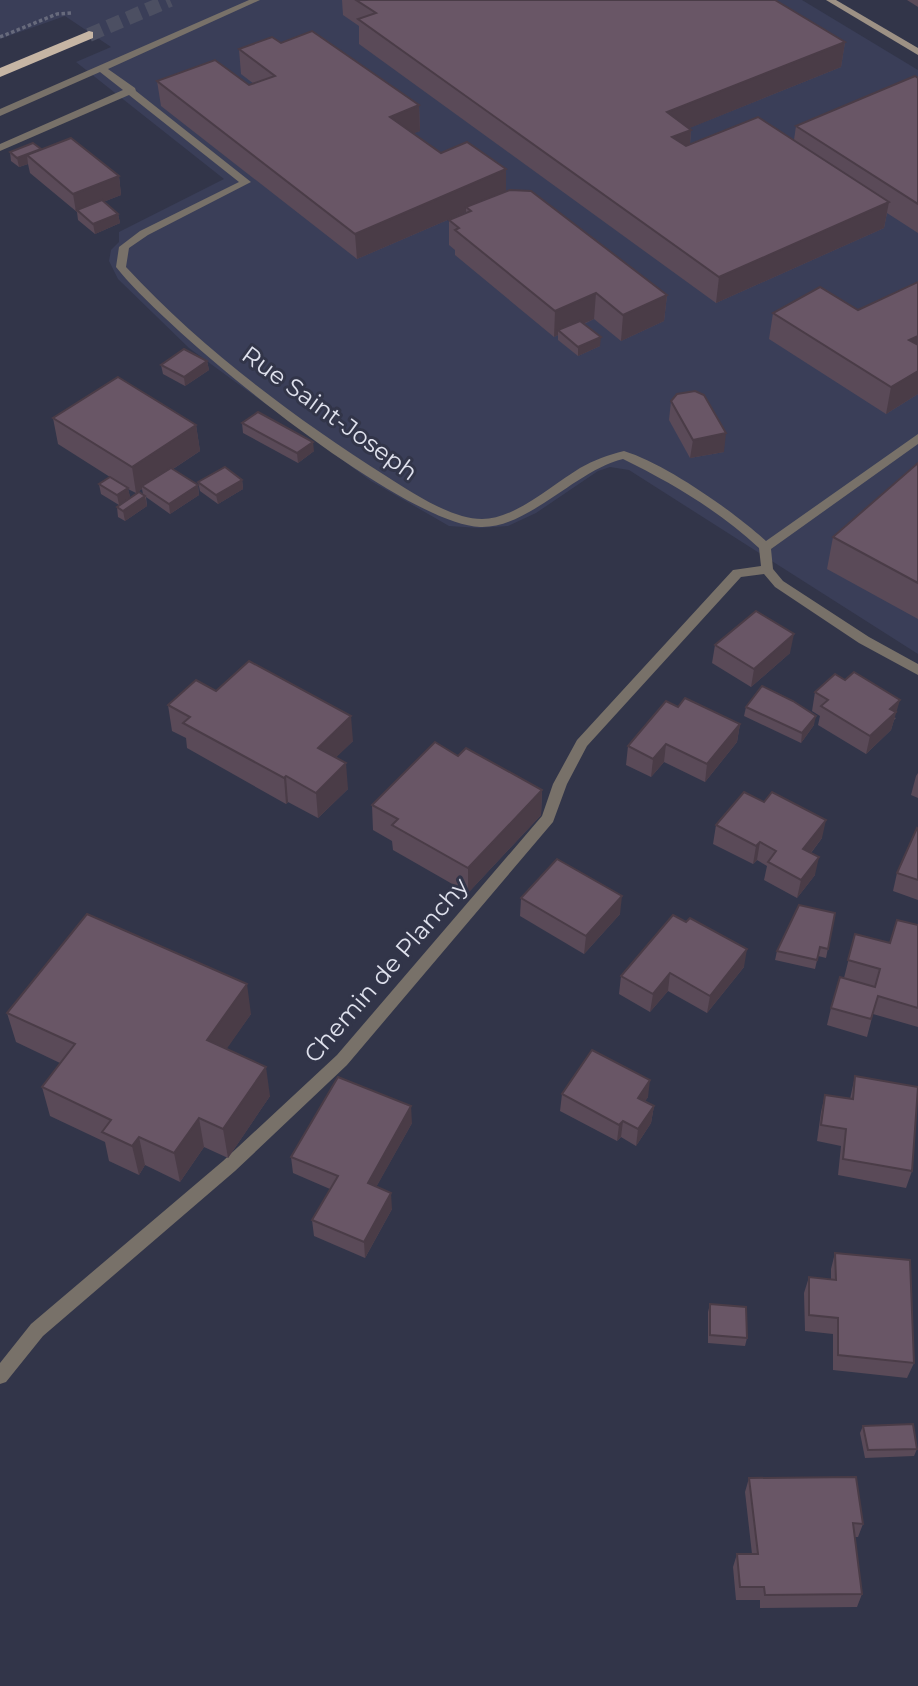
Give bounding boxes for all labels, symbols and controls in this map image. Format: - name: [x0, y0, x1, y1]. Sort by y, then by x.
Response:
- street label: Rue Saint-Joseph: [237, 340, 423, 486]
- street label: Chemin de Planchy: [298, 872, 474, 1068]

